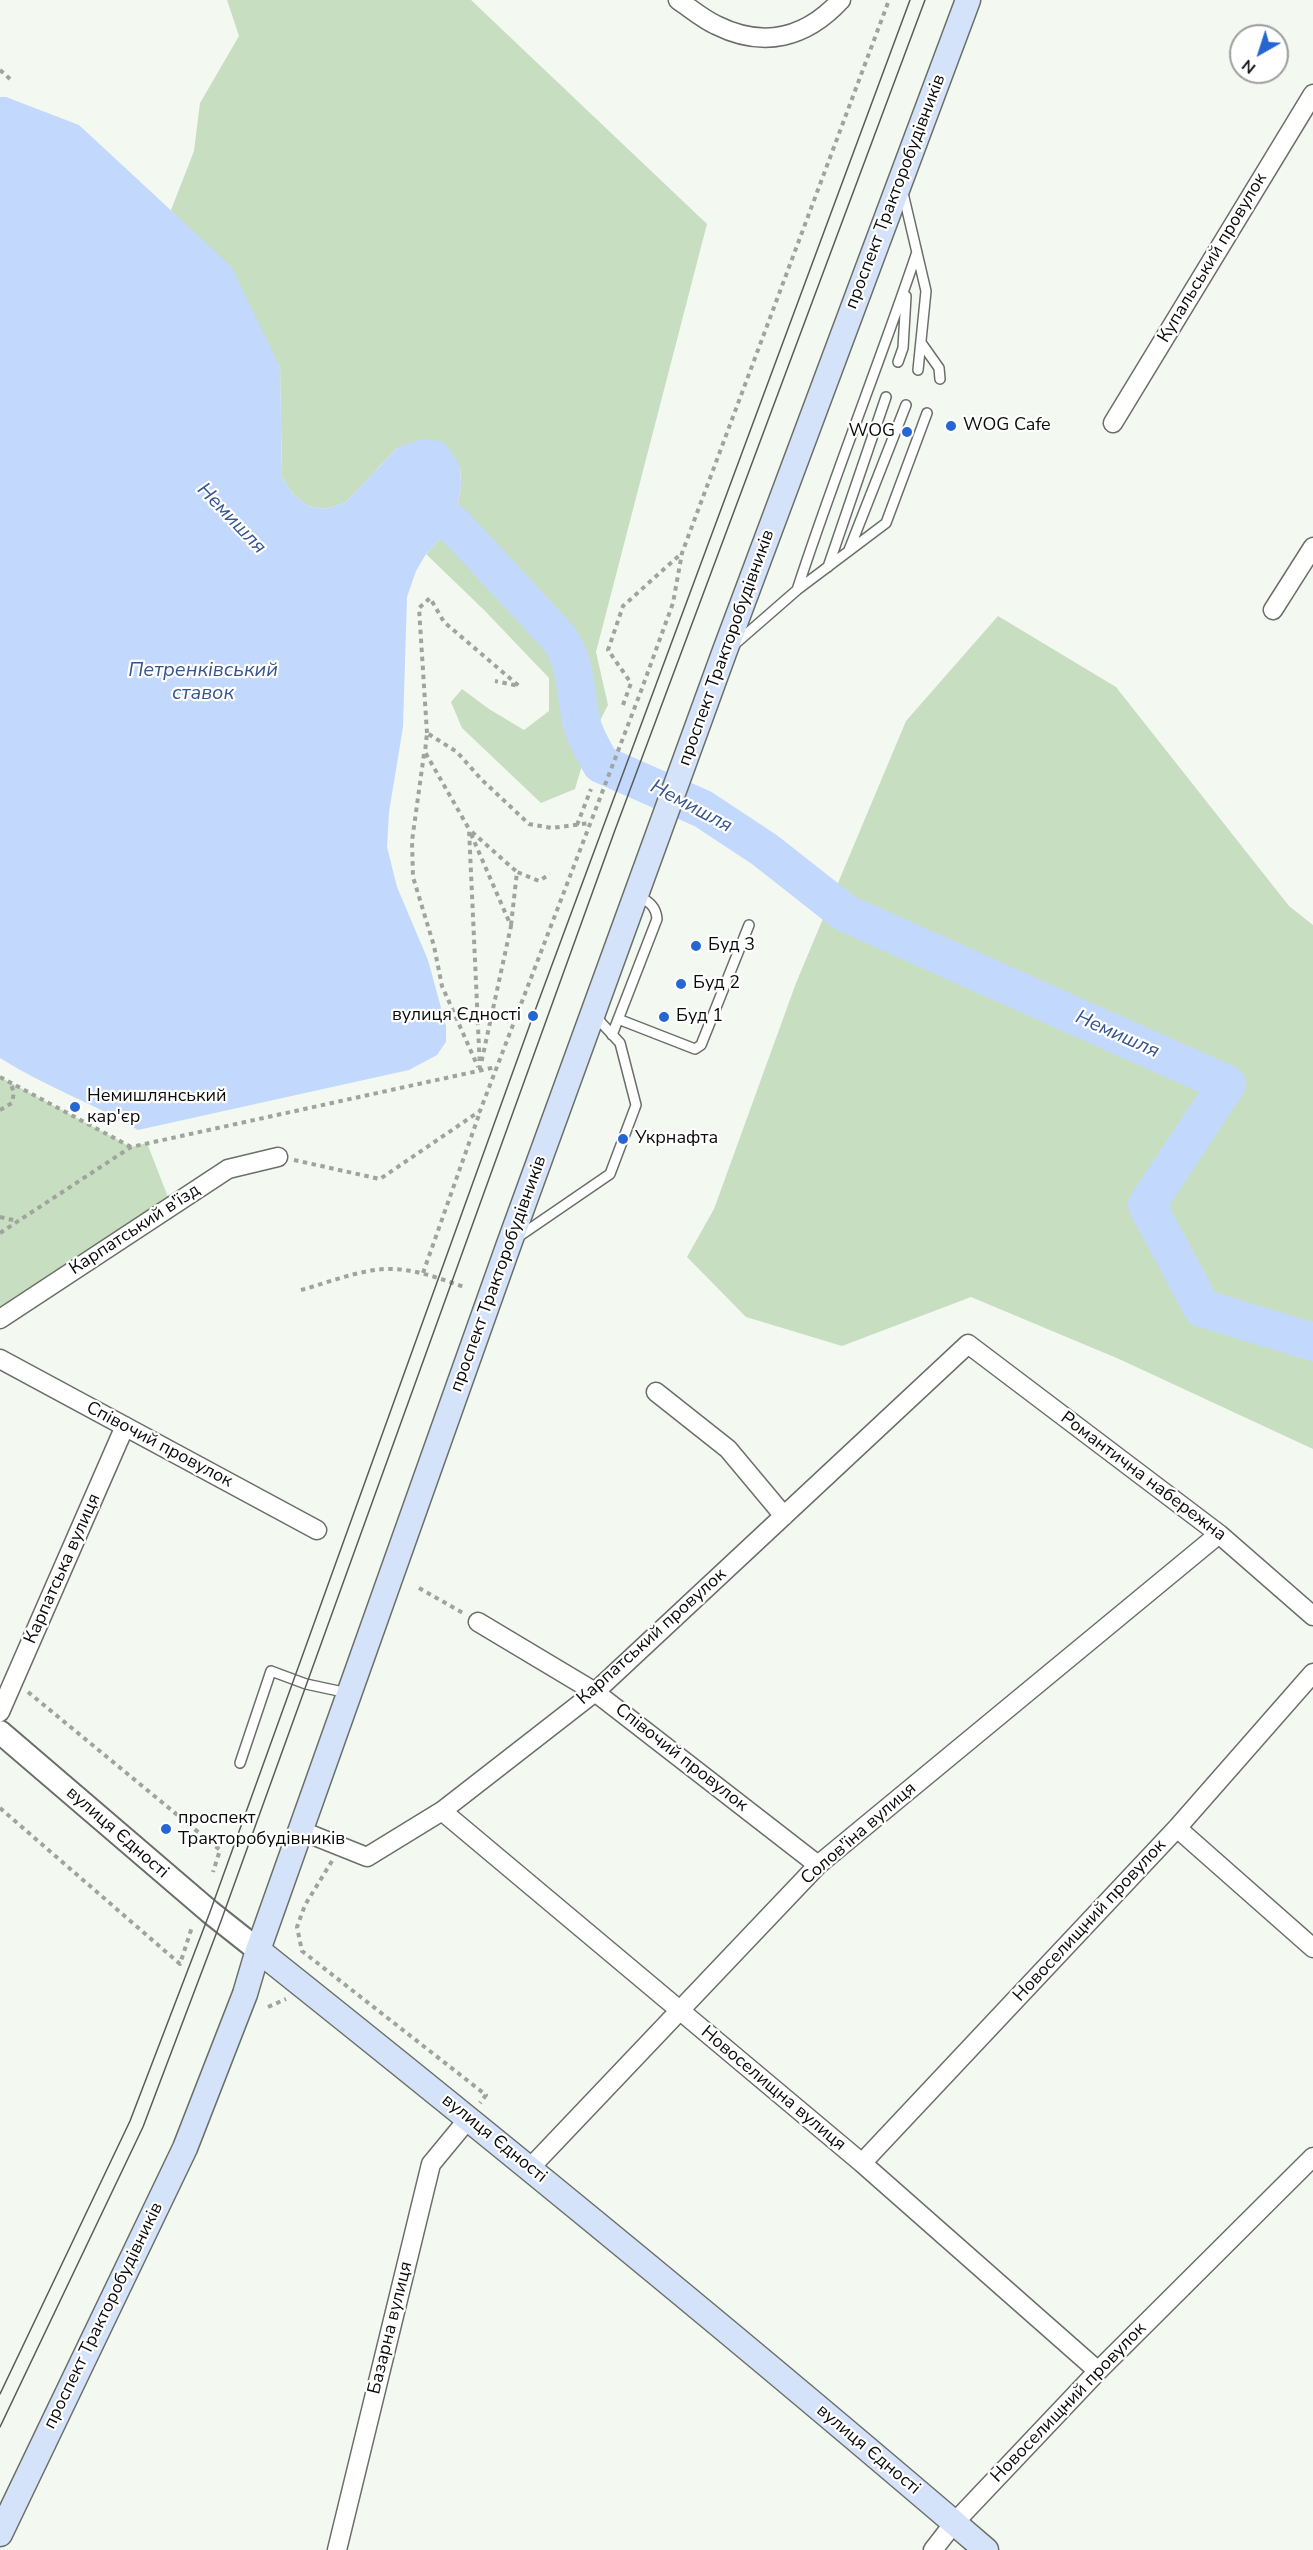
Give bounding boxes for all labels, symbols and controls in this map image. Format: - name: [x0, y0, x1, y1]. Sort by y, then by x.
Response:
- north arrow: [1229, 24, 1289, 84]
- text: N: [1237, 54, 1261, 79]
- street label: проспект Тракторобудівників: [841, 72, 951, 312]
- street label: Купальський провулок: [1154, 169, 1272, 347]
- place label: WOG Cafe: [963, 415, 1051, 437]
- marker: WOG Cafe: [944, 419, 958, 433]
- place label: WOG: [849, 421, 895, 443]
- marker: WOG: [900, 425, 914, 439]
- water label: Немишля: [191, 479, 271, 559]
- street label: проспект Тракторобудівників: [674, 527, 780, 769]
- water label: Петренківський ставок: [128, 659, 278, 706]
- water label: Немишля: [646, 775, 736, 839]
- place label: Буд 3: [708, 935, 755, 957]
- marker: Буд 3: [689, 939, 703, 953]
- place label: Буд 2: [693, 973, 740, 995]
- marker: Буд 2: [674, 977, 688, 991]
- place label: вулиця Єдності: [392, 1005, 521, 1027]
- place label: Буд 1: [676, 1006, 723, 1028]
- water label: Немишля: [1071, 1006, 1163, 1064]
- marker: вулиця Єдності: [526, 1009, 540, 1023]
- marker: Буд 1: [657, 1010, 671, 1024]
- place label: Немишлянський кар'єр: [87, 1086, 226, 1128]
- marker: Немишлянський кар'єр: [68, 1100, 82, 1114]
- place label: Укрнафта: [635, 1128, 718, 1150]
- marker: Укрнафта: [616, 1132, 630, 1146]
- street label: проспект Тракторобудівників: [446, 1153, 552, 1395]
- street label: Карпатський в'їзд: [66, 1180, 204, 1280]
- street label: Співочий провулок: [82, 1397, 236, 1493]
- street label: Романтична набережна: [1056, 1408, 1230, 1546]
- street label: Карпатська вулиця: [20, 1491, 106, 1647]
- street label: Карпатський провулок: [573, 1564, 731, 1710]
- street label: Співочий провулок: [610, 1699, 752, 1817]
- street label: Солов'їна вулиця: [797, 1778, 921, 1890]
- street label: вулиця Єдності: [61, 1783, 173, 1883]
- place label: проспект Тракторобудівників: [178, 1808, 345, 1850]
- marker: проспект Тракторобудівників: [159, 1822, 173, 1836]
- street label: Новоселищний провулок: [1009, 1835, 1171, 2007]
- street label: Новоселищна вулиця: [696, 2022, 850, 2156]
- street label: вулиця Єдності: [437, 2090, 551, 2188]
- street label: проспект Тракторобудівників: [40, 2199, 168, 2433]
- street label: Базарна вулиця: [364, 2259, 418, 2397]
- street label: Новоселищний провулок: [987, 2318, 1151, 2488]
- street label: вулиця Єдності: [812, 2400, 924, 2500]

